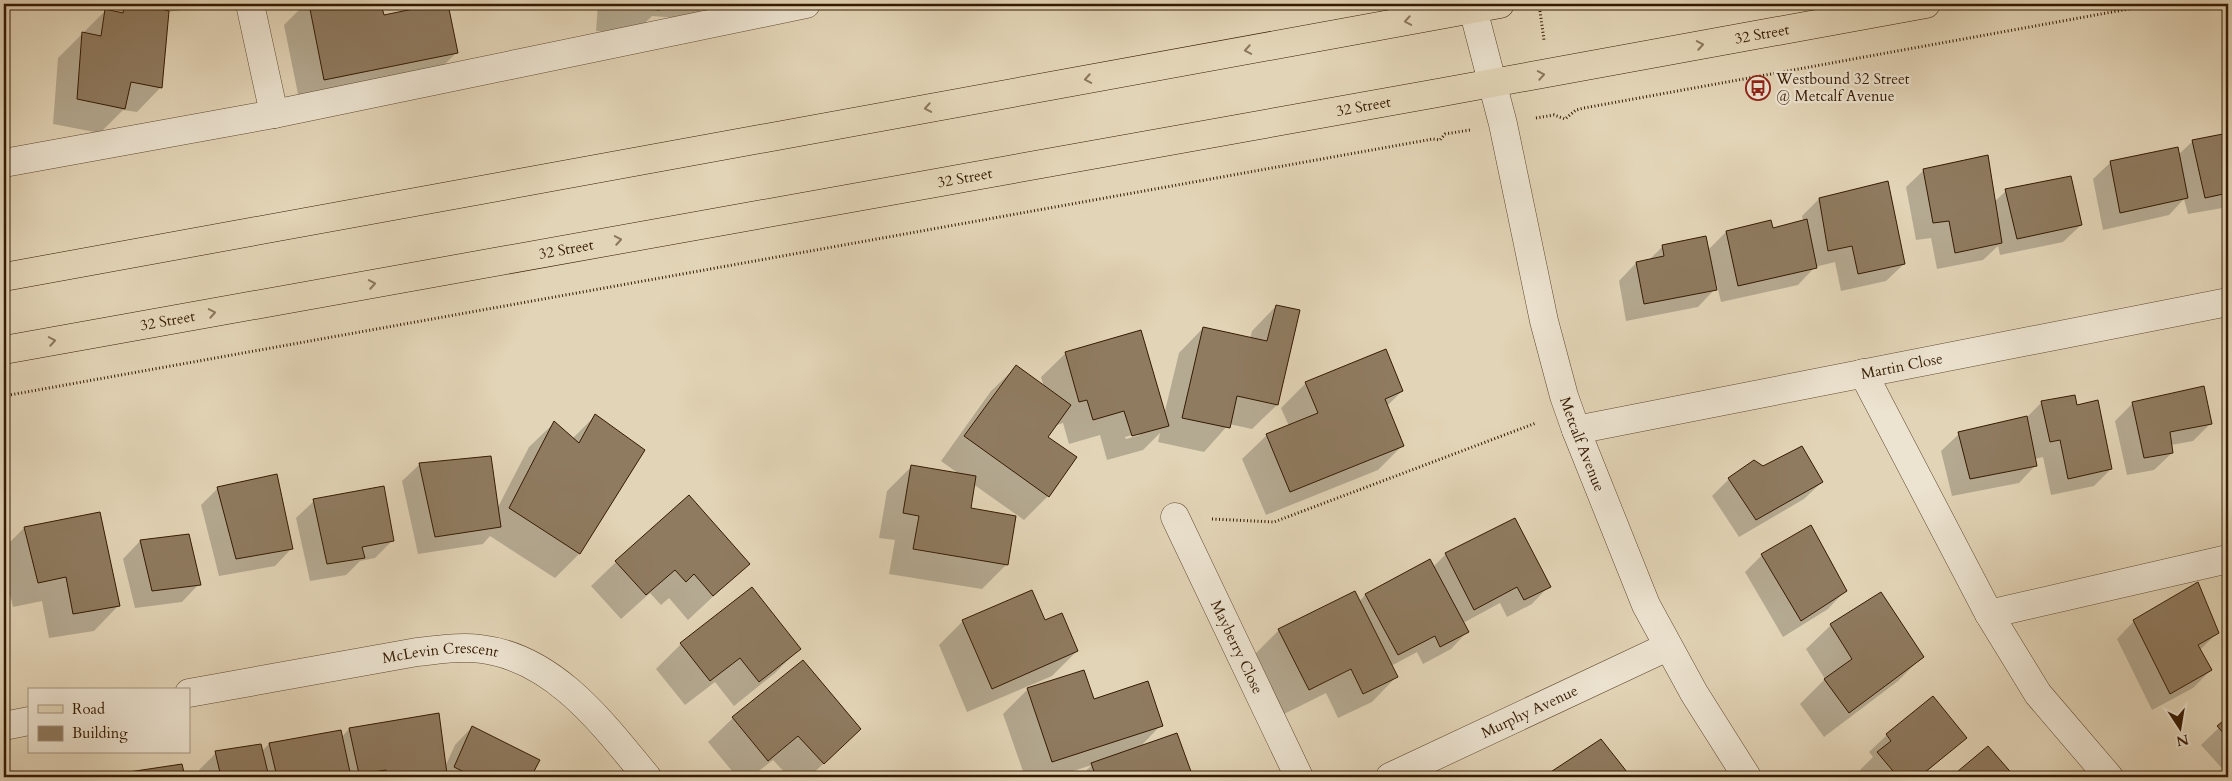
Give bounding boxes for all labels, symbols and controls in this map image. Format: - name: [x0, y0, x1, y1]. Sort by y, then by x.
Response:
- one-way arrow: [1404, 15, 1412, 25]
- street label: 32 Street: [1733, 19, 1791, 49]
- one-way arrow: [1696, 41, 1705, 51]
- one-way arrow: [1244, 44, 1253, 54]
- place label: Westbound 32 Street @ Metcalf Avenue: [1775, 69, 1910, 106]
- one-way arrow: [1536, 70, 1545, 80]
- one-way arrow: [1084, 73, 1093, 83]
- bus stop icon: Westbound 32 Street @ Metcalf Avenue: [1745, 75, 1771, 101]
- street label: 32 Street: [1334, 92, 1393, 121]
- one-way arrow: [924, 102, 933, 113]
- street label: 32 Street: [936, 163, 994, 193]
- street label: 32 Street: [537, 234, 595, 264]
- one-way arrow: [613, 235, 622, 246]
- one-way arrow: [367, 279, 376, 290]
- street label: 32 Street: [138, 306, 197, 335]
- one-way arrow: [207, 308, 216, 318]
- one-way arrow: [47, 337, 56, 347]
- street label: Martin Close: [1859, 348, 1945, 384]
- street label: Metcalf Avenue: [1555, 394, 1610, 495]
- street label: Mayberry Close: [1206, 597, 1268, 697]
- street label: McLevin Crescent: [381, 638, 501, 668]
- street label: Murphy Avenue: [1478, 680, 1581, 743]
- legend: [28, 688, 190, 754]
- text: Road: [72, 699, 105, 719]
- north arrow: [2154, 704, 2204, 754]
- text: Building: [72, 723, 128, 743]
- text: N: [2175, 730, 2191, 751]

